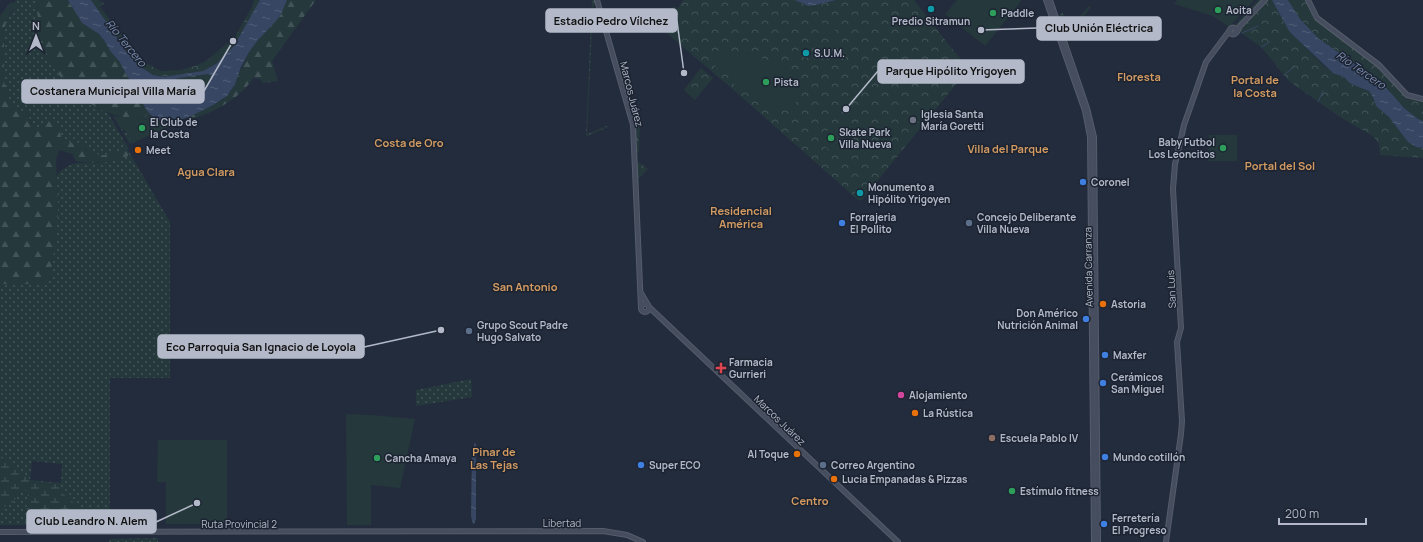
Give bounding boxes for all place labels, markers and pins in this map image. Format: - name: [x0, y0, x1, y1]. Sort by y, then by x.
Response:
- place label: Aoita: [1226, 3, 1252, 17]
- marker: Predio Sitramun: [926, 4, 936, 14]
- marker: Aoita: [1213, 5, 1223, 15]
- place label: Paddle: [1001, 6, 1034, 20]
- marker: Paddle: [988, 8, 998, 18]
- callout: Estadio Pedro Vílchez: [546, 9, 677, 32]
- place label: Predio Sitramun: [892, 14, 970, 28]
- callout: Club Unión Eléctrica: [1037, 17, 1161, 40]
- place label: S.U.M.: [814, 46, 845, 60]
- marker: S.U.M.: [801, 48, 811, 58]
- callout: Parque Hipólito Yrigoyen: [878, 60, 1024, 83]
- place label: Pista: [774, 75, 799, 89]
- marker: Pista: [761, 77, 771, 87]
- callout: Costanera Municipal Villa María: [22, 80, 204, 103]
- place label: Iglesia Santa María Goretti: [921, 107, 984, 133]
- place label: El Club de la Costa: [150, 115, 197, 141]
- marker: Iglesia Santa María Goretti: [908, 115, 918, 125]
- marker: El Club de la Costa: [137, 123, 147, 133]
- place label: Skate Park Villa Nueva: [839, 125, 892, 151]
- marker: Skate Park Villa Nueva: [826, 133, 836, 143]
- place label: Baby Futbol Los Leoncitos: [1149, 135, 1216, 161]
- place label: Meet: [146, 143, 171, 157]
- marker: Baby Futbol Los Leoncitos: [1218, 143, 1228, 153]
- marker: Meet: [133, 145, 143, 155]
- place label: Coronel: [1091, 175, 1130, 189]
- marker: Coronel: [1078, 177, 1088, 187]
- place label: Monumento a Hipólito Yrigoyen: [868, 180, 950, 206]
- marker: Monumento a Hipólito Yrigoyen: [855, 188, 865, 198]
- place label: Forrajeria El Pollito: [850, 210, 897, 236]
- place label: Concejo Deliberante Villa Nueva: [977, 210, 1076, 236]
- marker: Forrajeria El Pollito: [837, 218, 847, 228]
- marker: Concejo Deliberante Villa Nueva: [964, 218, 974, 228]
- place label: Astoria: [1111, 297, 1146, 311]
- marker: Astoria: [1098, 299, 1108, 309]
- place label: Don Américo Nutrición Animal: [997, 306, 1078, 332]
- marker: Don Américo Nutrición Animal: [1081, 314, 1091, 324]
- place label: Grupo Scout Padre Hugo Salvato: [477, 318, 568, 344]
- marker: Grupo Scout Padre Hugo Salvato: [464, 326, 474, 336]
- callout: Eco Parroquia San Ignacio de Loyola: [158, 335, 364, 358]
- place label: Maxfer: [1113, 348, 1146, 362]
- marker: Maxfer: [1100, 350, 1110, 360]
- place label: Farmacia Gurrieri: [729, 355, 773, 381]
- marker: Farmacia Gurrieri: [716, 363, 726, 373]
- place label: Cerámicos San Miguel: [1111, 370, 1164, 396]
- marker: Cerámicos San Miguel: [1098, 378, 1108, 388]
- place label: Alojamiento: [909, 388, 968, 402]
- marker: Alojamiento: [896, 390, 906, 400]
- place label: La Rústica: [923, 406, 973, 420]
- marker: La Rústica: [910, 408, 920, 418]
- place label: Escuela Pablo IV: [1000, 431, 1079, 445]
- marker: Escuela Pablo IV: [987, 433, 997, 443]
- place label: Al Toque: [748, 447, 789, 461]
- marker: Al Toque: [792, 449, 802, 459]
- place label: Mundo cotillón: [1113, 450, 1185, 464]
- place label: Cancha Amaya: [385, 451, 457, 465]
- marker: Mundo cotillón: [1100, 452, 1110, 462]
- marker: Cancha Amaya: [372, 453, 382, 463]
- place label: Super ECO: [649, 458, 701, 472]
- place label: Correo Argentino: [831, 458, 915, 472]
- marker: Super ECO: [636, 460, 646, 470]
- marker: Correo Argentino: [818, 460, 828, 470]
- place label: Lucia Empanadas & Pizzas: [842, 472, 968, 486]
- marker: Lucia Empanadas & Pizzas: [829, 474, 839, 484]
- place label: Estímulo fitness: [1020, 484, 1099, 498]
- marker: Estímulo fitness: [1007, 486, 1017, 496]
- callout: Club Leandro N. Alem: [27, 510, 156, 533]
- place label: Ferretería El Progreso: [1112, 511, 1167, 537]
- marker: Ferretería El Progreso: [1099, 519, 1109, 529]

